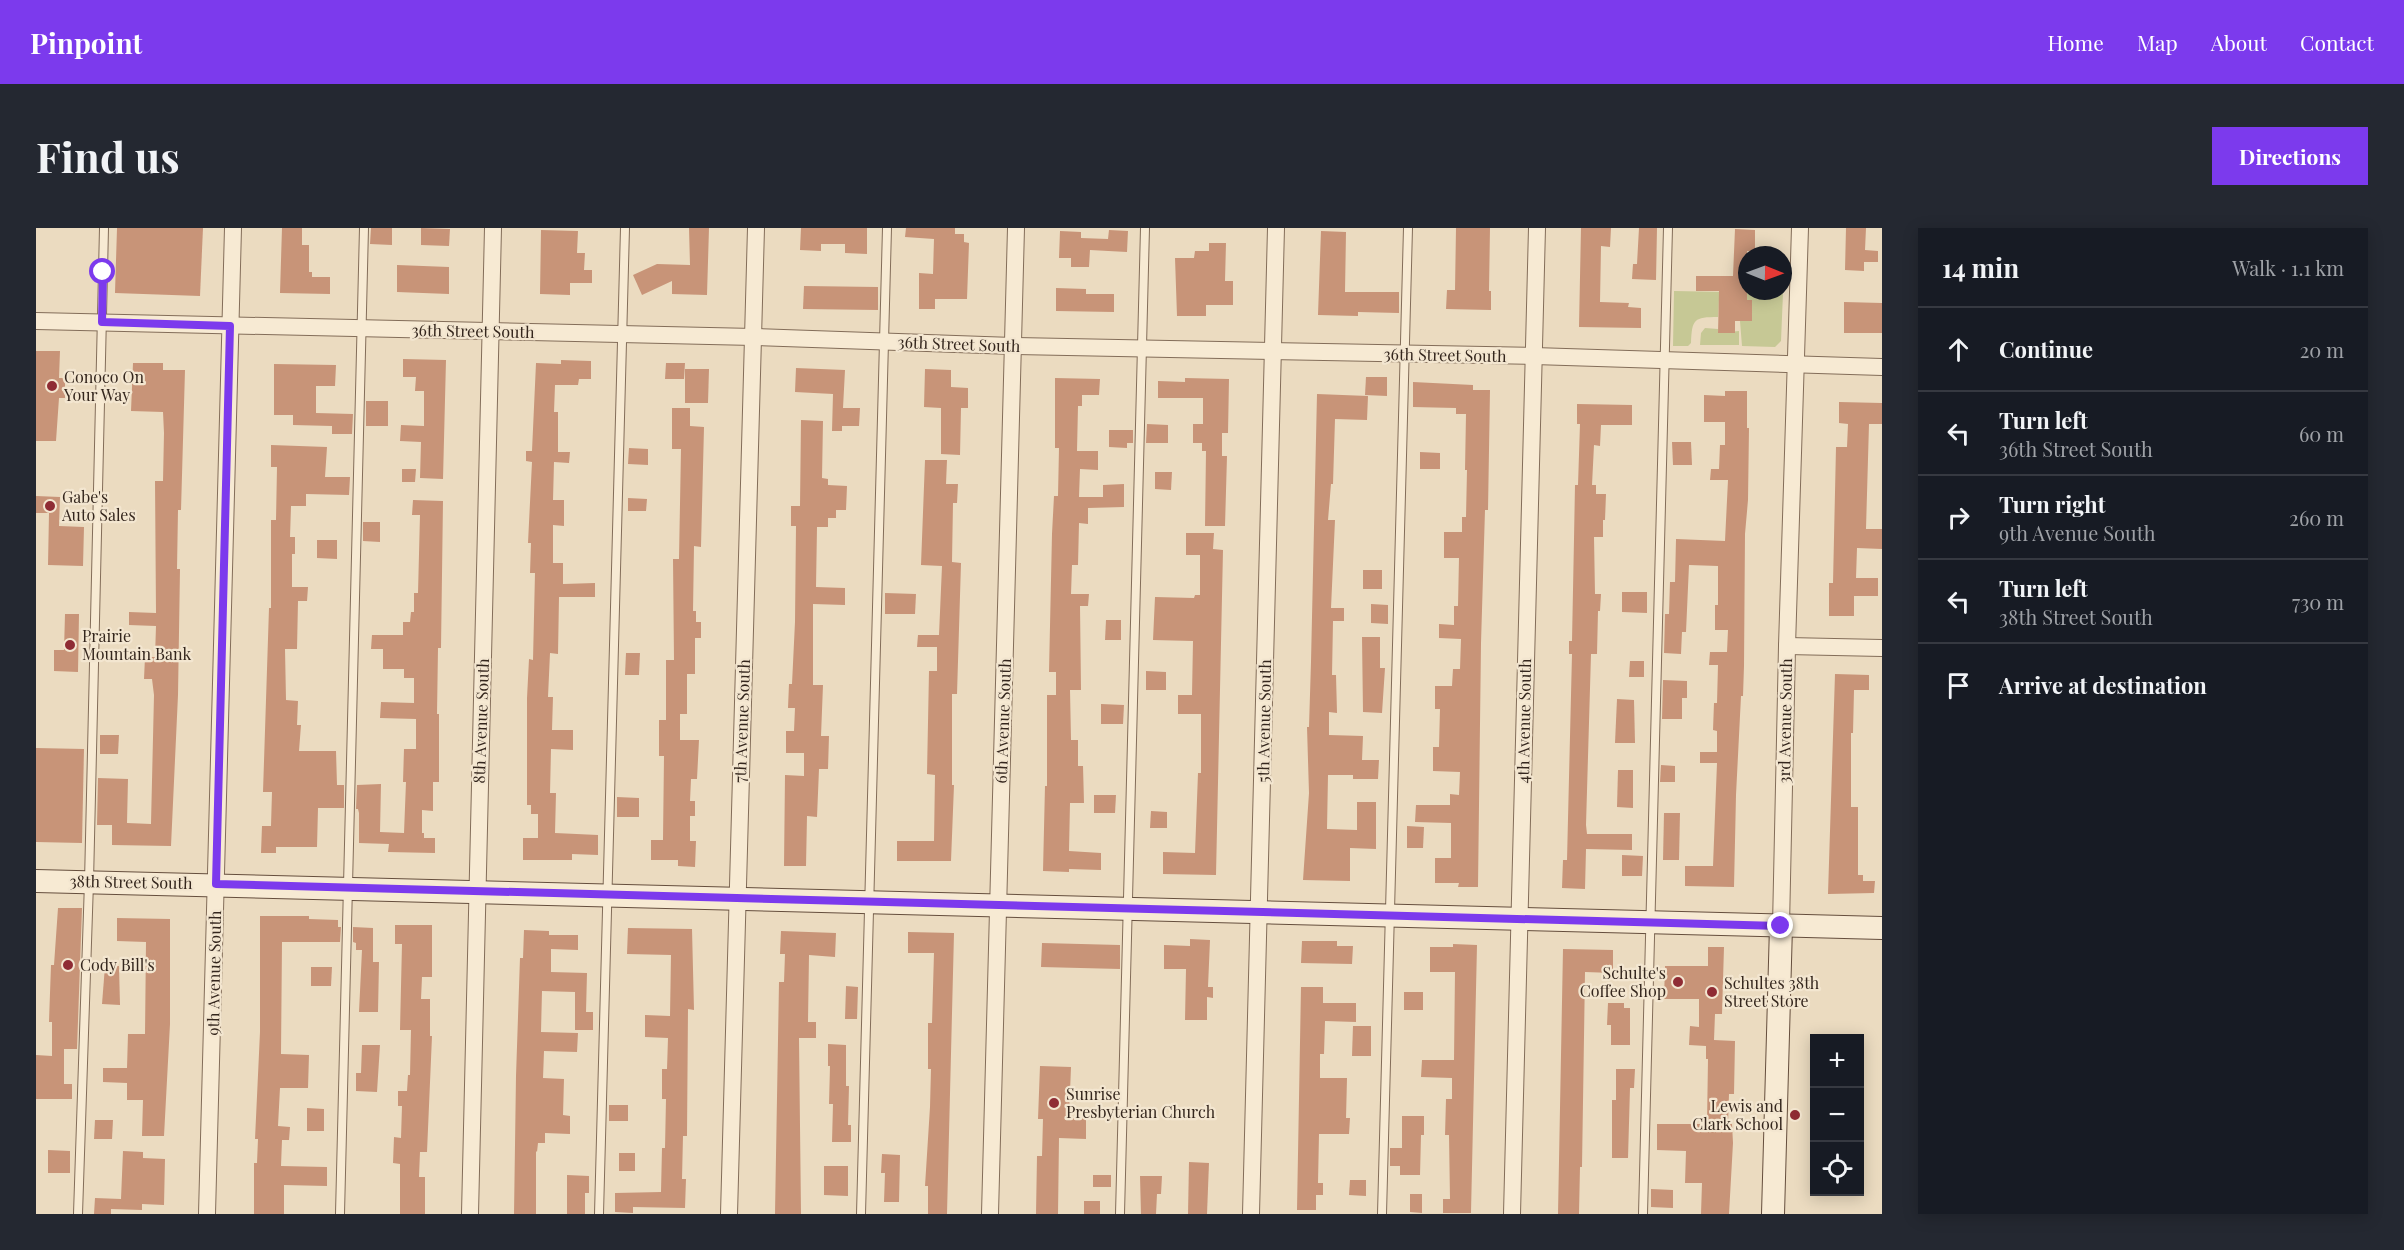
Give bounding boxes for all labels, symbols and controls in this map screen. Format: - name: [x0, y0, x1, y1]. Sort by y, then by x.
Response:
- text: Pinpoint: [30, 24, 142, 61]
- text: Home: [2048, 28, 2104, 56]
- text: Map: [2137, 28, 2178, 56]
- text: About: [2211, 28, 2267, 56]
- text: Contact: [2300, 28, 2374, 56]
- button: Directions: [2212, 127, 2368, 185]
- text: Find us: [36, 128, 180, 184]
- north arrow: [1738, 246, 1792, 300]
- text: 14 min: [1942, 250, 2019, 285]
- text: Walk · 1.1 km: [2232, 254, 2344, 281]
- route start: [89, 258, 115, 284]
- street label: 36th Street South: [411, 319, 535, 342]
- street label: 36th Street South: [897, 331, 1021, 356]
- icon: ahead: [1942, 333, 1975, 366]
- text: Continue: [1999, 334, 2093, 364]
- text: 20 m: [2300, 336, 2344, 363]
- street label: 36th Street South: [1383, 343, 1507, 366]
- place label: Conoco On Your Way: [63, 366, 144, 405]
- marker: Conoco On Your Way: [45, 379, 59, 393]
- text: Turn left: [1999, 405, 2088, 435]
- icon: left: [1942, 417, 1975, 450]
- text: 60 m: [2299, 420, 2344, 447]
- text: 36th Street South: [1999, 435, 2153, 462]
- place label: Gabe's Auto Sales: [61, 486, 136, 525]
- text: Turn right: [1999, 489, 2105, 519]
- marker: Gabe's Auto Sales: [43, 499, 57, 513]
- icon: right: [1942, 501, 1975, 534]
- text: 260 m: [2289, 504, 2344, 531]
- text: 9th Avenue South: [1999, 519, 2156, 546]
- text: Turn left: [1999, 573, 2088, 603]
- icon: left: [1942, 585, 1975, 618]
- text: 730 m: [2292, 588, 2344, 615]
- text: 38th Street South: [1999, 603, 2153, 630]
- place label: Prairie Mountain Bank: [82, 625, 192, 664]
- marker: Prairie Mountain Bank: [63, 638, 77, 652]
- street label: 8th Avenue South: [468, 657, 493, 784]
- street label: 6th Avenue South: [990, 657, 1015, 784]
- street label: 7th Avenue South: [729, 658, 754, 783]
- street label: 5th Avenue South: [1252, 658, 1275, 783]
- street label: 4th Avenue South: [1512, 658, 1535, 784]
- street label: 3rd Avenue South: [1773, 658, 1796, 784]
- icon: arrive: [1942, 669, 1975, 702]
- text: Arrive at destination: [1999, 670, 2207, 700]
- street label: 38th Street South: [69, 870, 193, 893]
- street label: 9th Avenue South: [202, 910, 225, 1036]
- route end: [1767, 912, 1793, 938]
- place label: Cody Bill's: [80, 954, 155, 975]
- marker: Cody Bill's: [61, 958, 75, 972]
- place label: Schulte's Coffee Shop: [1580, 962, 1666, 1001]
- place label: Schultes 38th Street Store: [1724, 972, 1820, 1011]
- marker: Schulte's Coffee Shop: [1671, 975, 1685, 989]
- marker: Schultes 38th Street Store: [1705, 985, 1719, 999]
- map controls: [1810, 1034, 1864, 1196]
- button: +: [1810, 1034, 1864, 1088]
- place label: Sunrise Presbyterian Church: [1066, 1083, 1216, 1122]
- button: −: [1810, 1088, 1864, 1142]
- place label: Lewis and Clark School: [1692, 1095, 1783, 1134]
- marker: Sunrise Presbyterian Church: [1047, 1096, 1061, 1110]
- marker: Lewis and Clark School: [1788, 1108, 1802, 1122]
- button: locate: [1810, 1142, 1864, 1196]

